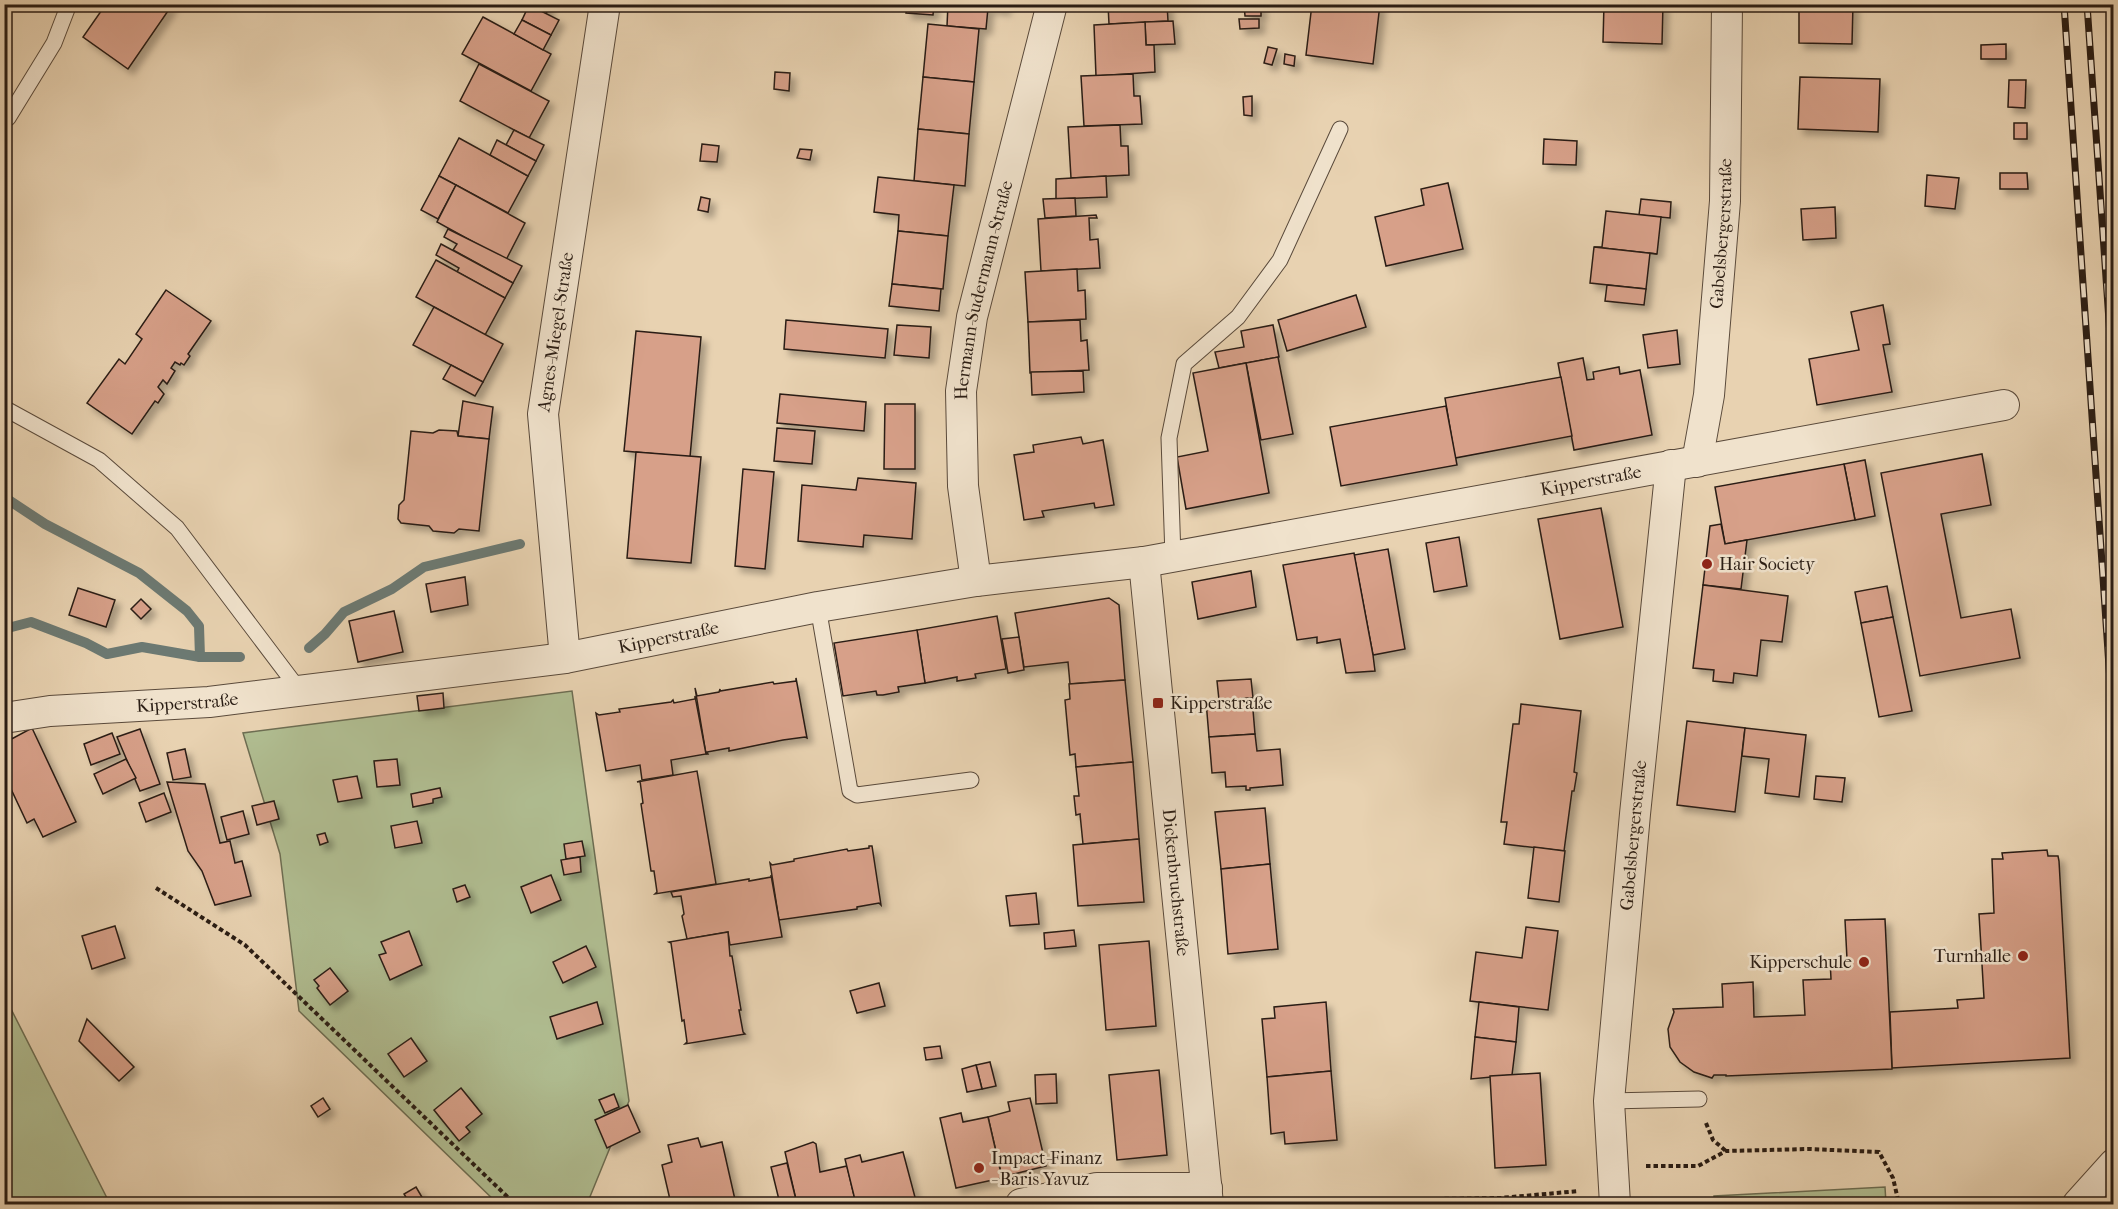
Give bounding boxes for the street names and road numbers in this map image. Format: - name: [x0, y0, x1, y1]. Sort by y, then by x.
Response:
- street label: Gabelsbergerstraße: [1706, 158, 1736, 310]
- street label: Hermann-Sudermann-Straße: [950, 178, 1017, 400]
- street label: Agnes-Miegel-Straße: [533, 251, 578, 414]
- street label: Kipperstraße: [1539, 461, 1643, 500]
- street label: Kipperstraße: [616, 617, 721, 658]
- street label: Kipperstraße: [136, 688, 240, 717]
- street label: Gabelsbergerstraße: [1616, 759, 1651, 911]
- street label: Dickenbruchstraße: [1158, 808, 1194, 957]

